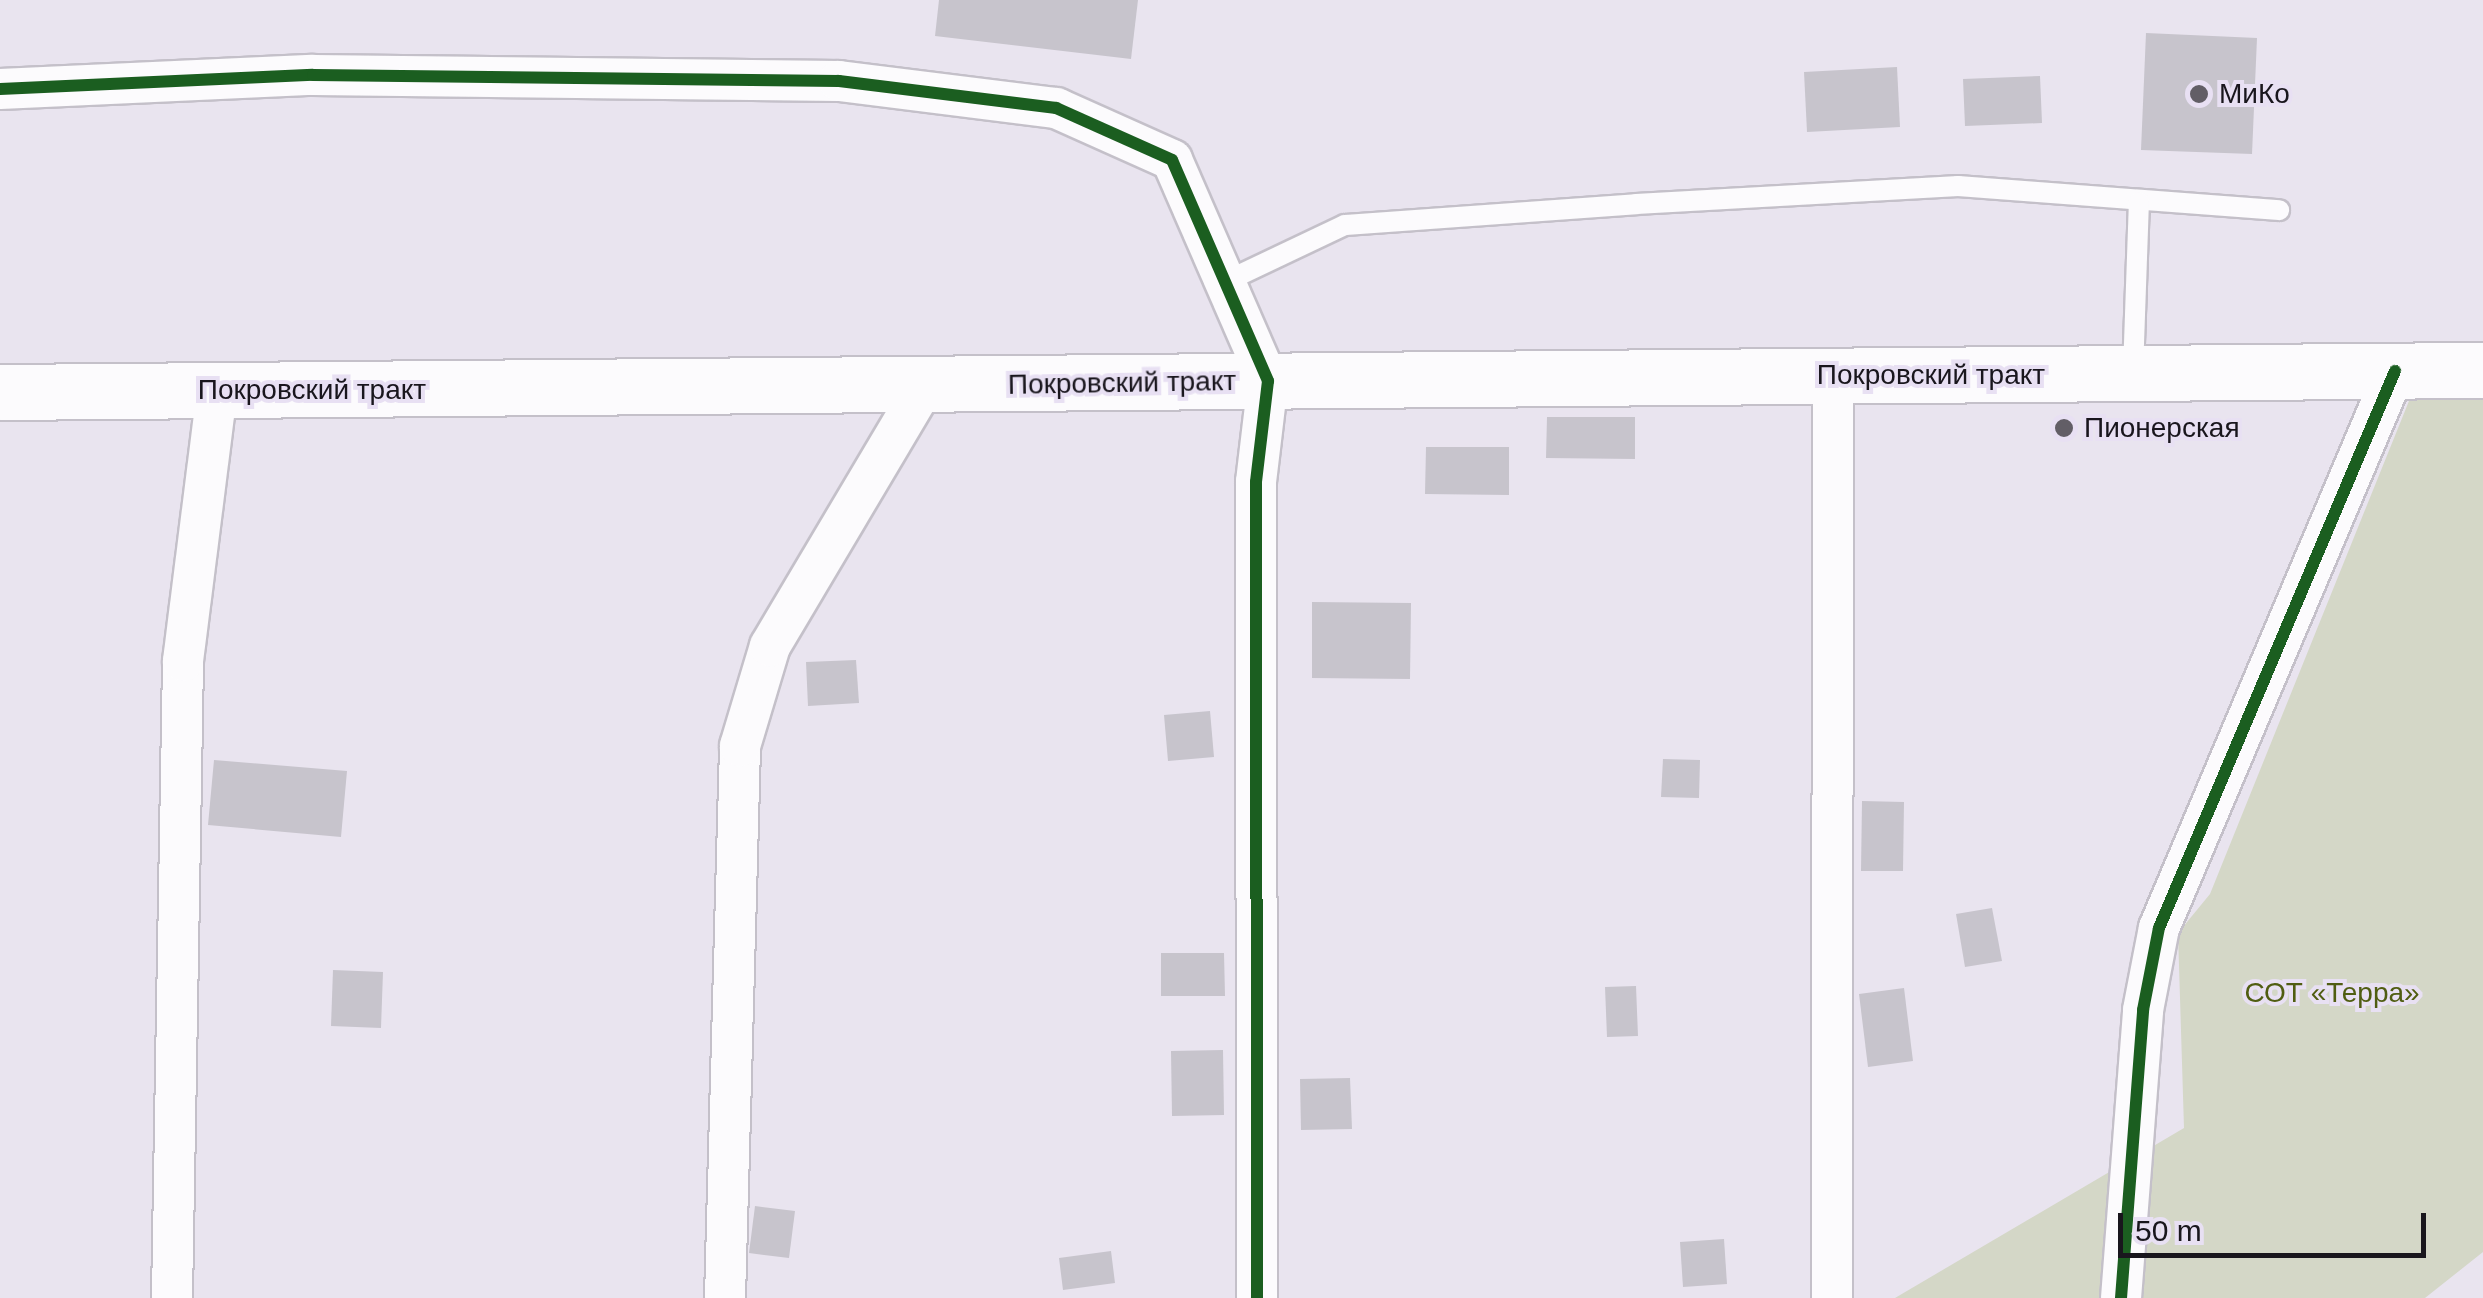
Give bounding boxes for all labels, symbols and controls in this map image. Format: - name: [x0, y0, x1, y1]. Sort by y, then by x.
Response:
- place label: МиКо: [2219, 77, 2290, 111]
- marker: МиКо: [2188, 83, 2210, 105]
- street label: Покровский тракт: [1817, 358, 2045, 392]
- street label: Покровский тракт: [1008, 364, 1236, 402]
- street label: Покровский тракт: [198, 373, 426, 407]
- place label: Пионерская: [2084, 411, 2240, 445]
- marker: Пионерская: [2053, 417, 2075, 439]
- park label: СОТ «Терра»: [2244, 976, 2420, 1010]
- scale bar: [2123, 1193, 2430, 1255]
- text: 50 m: [2135, 1214, 2202, 1247]

